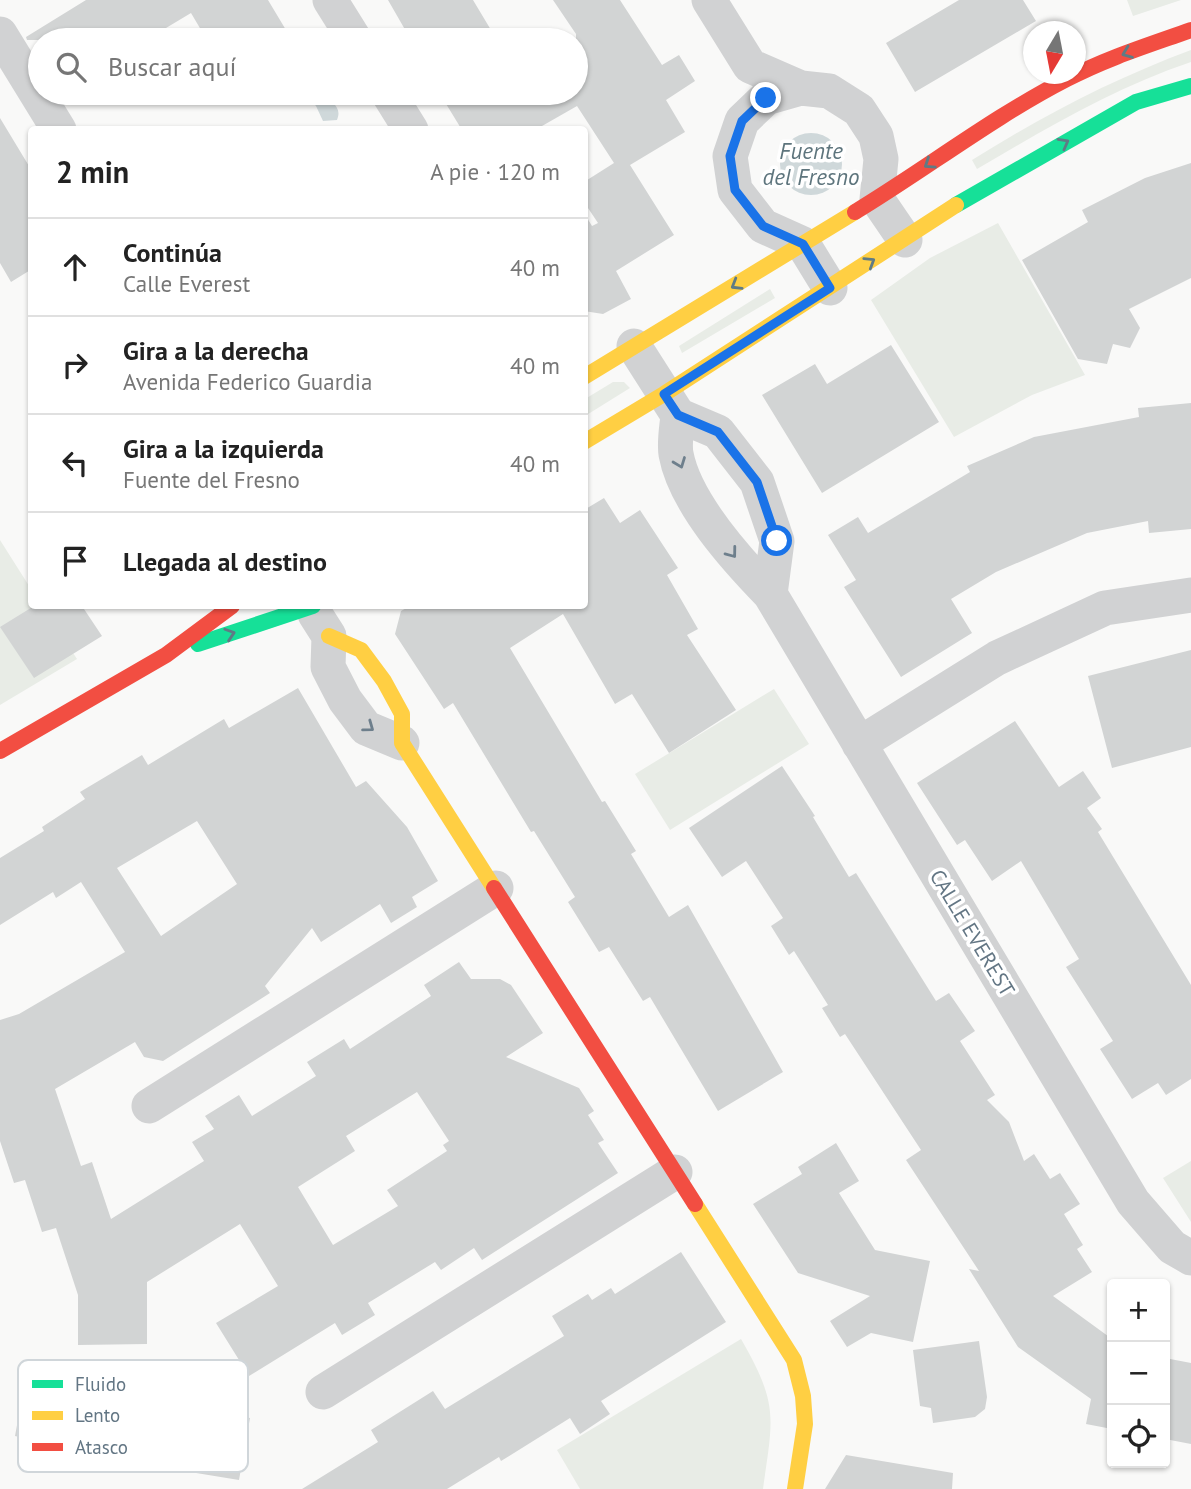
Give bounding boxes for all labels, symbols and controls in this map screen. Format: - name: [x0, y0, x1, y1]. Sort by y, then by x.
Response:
- north arrow: [1023, 21, 1086, 84]
- search box: [28, 28, 588, 105]
- one-way arrow: [1121, 45, 1133, 59]
- icon: search: [52, 48, 90, 86]
- text: Buscar aquí: [108, 50, 236, 83]
- route end: [750, 82, 781, 113]
- water label: Fuente del Fresno: [763, 136, 859, 191]
- one-way arrow: [1056, 138, 1069, 151]
- text: 2 min: [56, 152, 129, 191]
- one-way arrow: [924, 156, 937, 168]
- text: A pie · 120 m: [430, 157, 560, 186]
- text: Continúa: [123, 236, 222, 269]
- icon: ahead: [56, 248, 94, 286]
- text: 40 m: [510, 253, 560, 282]
- one-way arrow: [863, 258, 876, 271]
- text: Calle Everest: [123, 269, 250, 298]
- one-way arrow: [730, 276, 743, 289]
- text: Gira a la derecha: [123, 334, 309, 367]
- icon: right: [56, 346, 94, 384]
- text: 40 m: [510, 351, 560, 380]
- text: Avenida Federico Guardia: [123, 367, 372, 396]
- text: Gira a la izquierda: [123, 432, 324, 465]
- icon: left: [56, 444, 94, 482]
- text: 40 m: [510, 449, 560, 478]
- one-way arrow: [672, 456, 686, 468]
- text: Fuente del Fresno: [123, 465, 300, 494]
- route start: [761, 525, 792, 556]
- icon: arrive: [56, 542, 94, 580]
- text: Llegada al destino: [123, 545, 327, 578]
- one-way arrow: [723, 545, 736, 558]
- one-way arrow: [224, 627, 236, 642]
- one-way arrow: [362, 719, 374, 731]
- street label: CALLE EVEREST: [924, 864, 1021, 1001]
- map controls: [1107, 1279, 1170, 1468]
- button: +: [1107, 1279, 1170, 1342]
- button: −: [1107, 1342, 1170, 1405]
- legend: [18, 1360, 248, 1472]
- text: Fluido: [75, 1372, 126, 1396]
- text: Lento: [75, 1403, 120, 1427]
- button: locate: [1107, 1405, 1170, 1468]
- text: Atasco: [75, 1435, 128, 1459]

